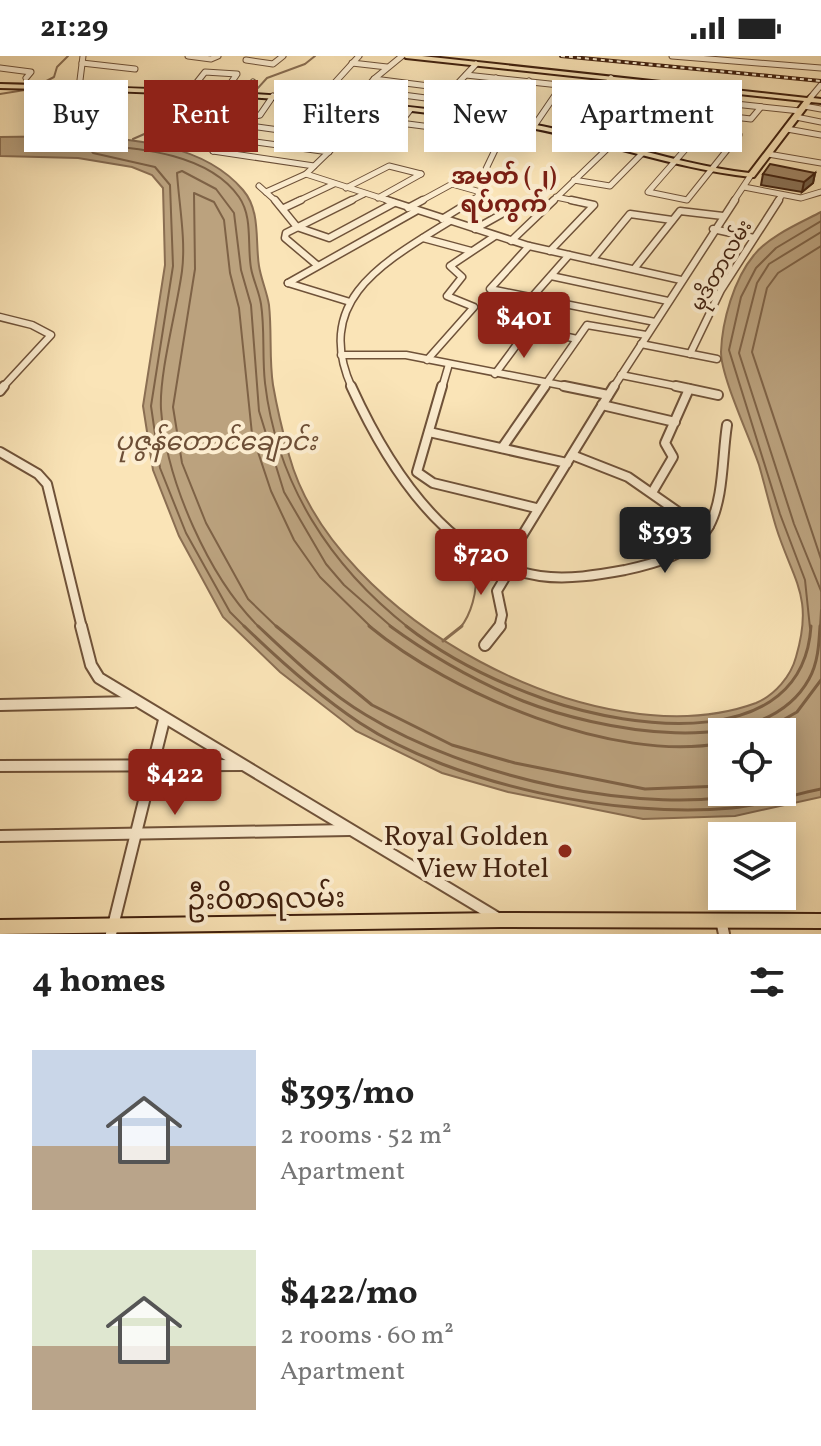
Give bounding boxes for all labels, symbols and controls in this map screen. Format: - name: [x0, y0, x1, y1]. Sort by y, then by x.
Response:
- text: 21:29: [40, 7, 108, 49]
- chip: Buy: [24, 80, 128, 152]
- chip: Rent: [144, 80, 258, 152]
- chip: Filters: [274, 80, 408, 152]
- chip: New: [424, 80, 536, 152]
- chip: Apartment: [552, 80, 742, 152]
- district label: အမှတ် (၂) ရပ်ကွက်: [451, 160, 557, 223]
- street label: မုဒိတာလမ်း: [684, 214, 761, 317]
- pin: $401: [477, 292, 571, 360]
- text: $401: [496, 300, 552, 336]
- water label: ပုဇွန်တောင်ချောင်း: [115, 423, 319, 463]
- pin: $393: [618, 507, 712, 575]
- text: $393: [638, 515, 692, 551]
- pin: $720: [434, 529, 528, 597]
- text: $720: [453, 537, 509, 573]
- map controls: [708, 718, 796, 910]
- button: locate: [708, 718, 796, 806]
- pin: $422: [128, 749, 222, 817]
- text: $422: [146, 757, 204, 793]
- place label: Royal Golden View Hotel: [383, 818, 549, 889]
- button: layers: [708, 822, 796, 910]
- marker: Royal Golden View Hotel: [556, 842, 574, 860]
- street label: ဦးဝိစာရလမ်း: [187, 879, 345, 922]
- text: 4 homes: [32, 959, 166, 1006]
- icon: filters: [745, 960, 789, 1004]
- text: $393/mo: [280, 1071, 414, 1118]
- icon: home: [96, 1082, 192, 1178]
- text: 2 rooms · 52 m²: [280, 1118, 452, 1154]
- text: Apartment: [280, 1154, 405, 1190]
- text: $422/mo: [280, 1271, 418, 1318]
- icon: home: [96, 1282, 192, 1378]
- text: 2 rooms · 60 m²: [280, 1318, 454, 1354]
- text: Apartment: [280, 1354, 405, 1390]

